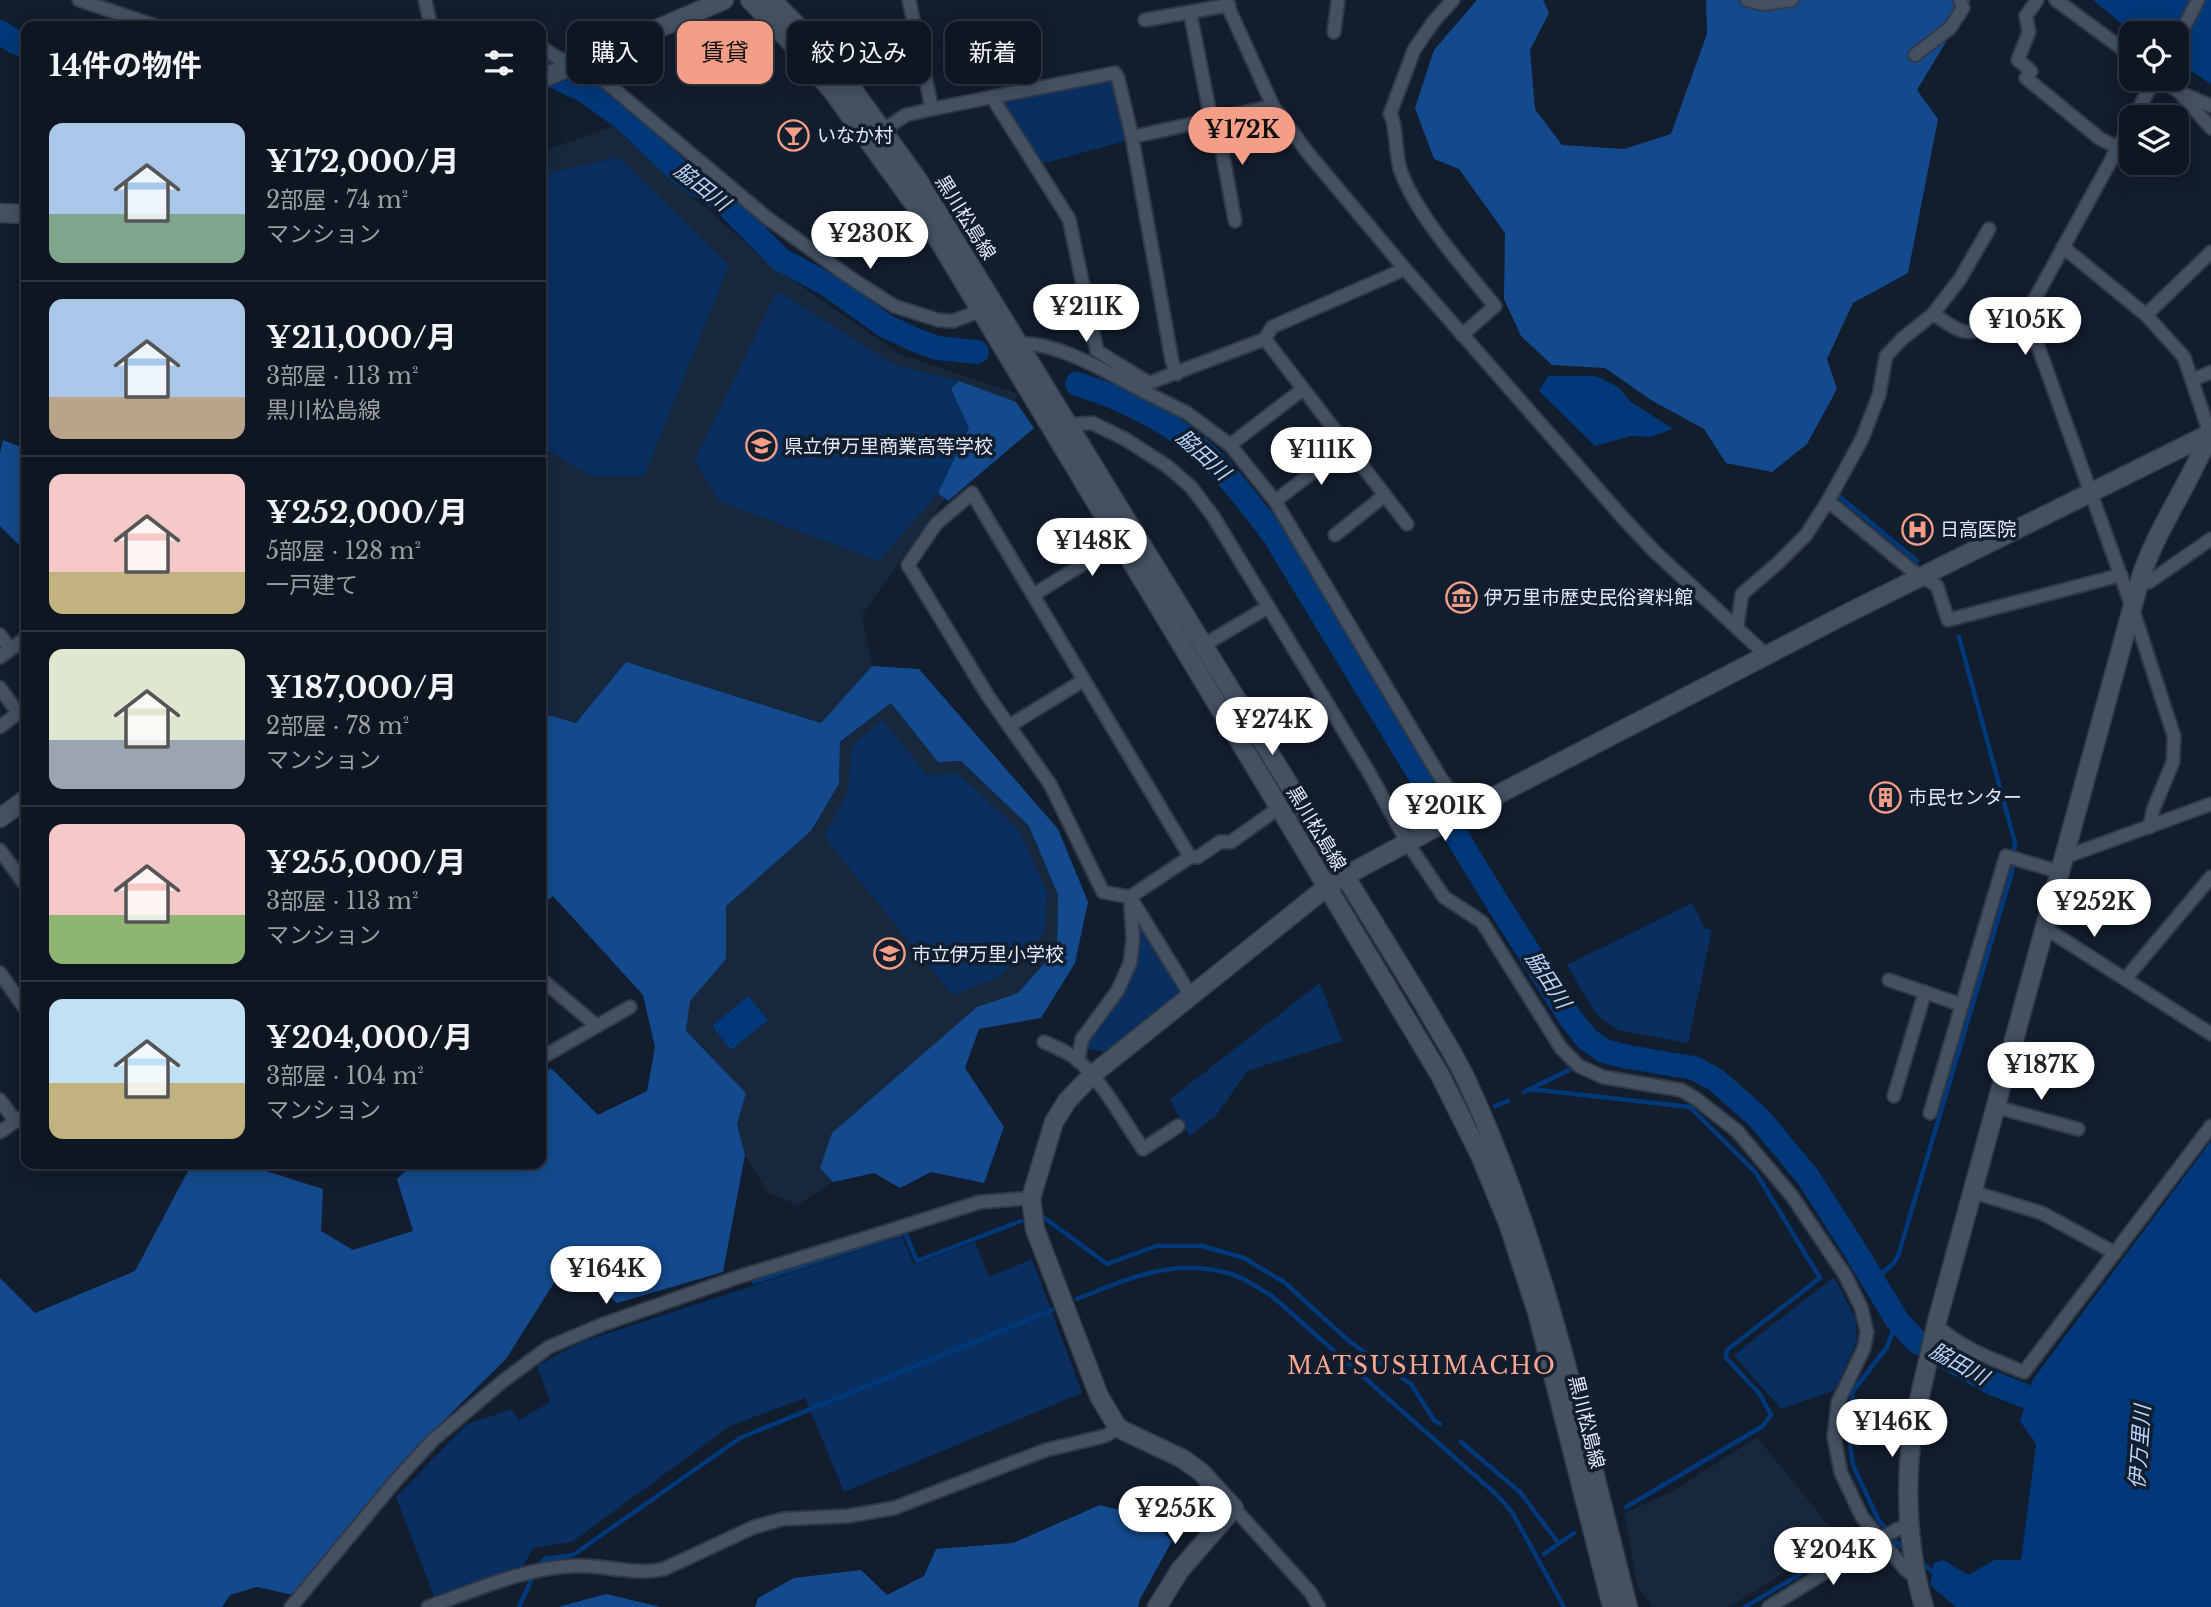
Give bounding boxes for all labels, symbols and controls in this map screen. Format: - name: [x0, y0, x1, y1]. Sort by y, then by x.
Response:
- chip: 購入: [567, 21, 663, 84]
- chip: 賃貸: [677, 21, 773, 84]
- chip: 絞り込み: [787, 21, 931, 84]
- chip: 新着: [945, 21, 1041, 84]
- map controls: [2119, 21, 2189, 175]
- button: locate: [2119, 21, 2189, 91]
- icon: filters: [480, 44, 518, 82]
- text: 14件の物件: [49, 47, 202, 84]
- button: layers: [2119, 105, 2189, 175]
- pin: ¥172K: [1193, 108, 1291, 167]
- text: ¥172K: [1204, 116, 1280, 144]
- bar icon: いなか村: [777, 118, 811, 152]
- place label: いなか村: [817, 124, 893, 147]
- text: ¥172,000/月: [266, 143, 459, 180]
- icon: home: [105, 151, 189, 235]
- water label: 脇田川: [669, 157, 736, 218]
- street label: 黒川松島線: [931, 171, 1001, 264]
- text: 2部屋 · 74 m²: [266, 186, 408, 214]
- pin: ¥230K: [821, 212, 919, 271]
- text: マンション: [266, 220, 381, 248]
- text: ¥230K: [827, 220, 913, 248]
- pin: ¥211K: [1037, 284, 1135, 344]
- text: ¥211K: [1049, 293, 1123, 321]
- pin: ¥105K: [1976, 298, 2074, 357]
- text: ¥105K: [1985, 306, 2065, 334]
- text: ¥211,000/月: [266, 319, 457, 356]
- icon: home: [105, 327, 189, 411]
- text: 3部屋 · 113 m²: [266, 362, 418, 390]
- text: 黒川松島線: [266, 396, 381, 424]
- water label: 脇田川: [1171, 424, 1237, 487]
- pin: ¥111K: [1272, 428, 1370, 487]
- school or university icon: 県立伊万里商業高等学校: [744, 429, 778, 463]
- place label: 県立伊万里商業高等学校: [784, 435, 993, 458]
- text: ¥111K: [1287, 436, 1355, 464]
- text: ¥252,000/月: [266, 494, 468, 531]
- icon: home: [105, 502, 189, 586]
- hospital icon: 日高医院: [1900, 512, 1934, 546]
- pin: ¥148K: [1043, 518, 1141, 578]
- place label: 日高医院: [1940, 518, 2016, 541]
- text: ¥148K: [1053, 527, 1131, 555]
- text: 5部屋 · 128 m²: [266, 537, 421, 565]
- text: 一戸建て: [266, 571, 358, 599]
- museum icon: 伊万里市歴史民俗資料館: [1444, 580, 1478, 614]
- place label: 伊万里市歴史民俗資料館: [1484, 586, 1693, 609]
- text: ¥187,000/月: [266, 669, 457, 706]
- icon: home: [105, 677, 189, 761]
- pin: ¥274K: [1223, 698, 1321, 757]
- text: ¥274K: [1232, 706, 1312, 734]
- text: 2部屋 · 78 m²: [266, 712, 409, 740]
- text: マンション: [266, 746, 381, 774]
- building icon: 市民センター: [1868, 780, 1902, 814]
- street label: 黒川松島線: [1282, 782, 1351, 875]
- pin: ¥201K: [1396, 784, 1494, 843]
- place label: 市民センター: [1908, 786, 2022, 809]
- text: ¥201K: [1405, 792, 1485, 820]
- text: ¥255,000/月: [266, 844, 466, 881]
- icon: home: [105, 852, 189, 936]
- pin: ¥252K: [2045, 880, 2143, 939]
- text: 3部屋 · 113 m²: [266, 887, 418, 915]
- text: ¥252K: [2053, 888, 2135, 916]
- text: マンション: [266, 921, 381, 949]
- school or university icon: 市立伊万里小学校: [872, 937, 906, 971]
- place label: 市立伊万里小学校: [912, 943, 1064, 966]
- water label: 脇田川: [1520, 947, 1577, 1015]
- text: ¥204,000/月: [266, 1019, 473, 1056]
- icon: home: [105, 1027, 189, 1111]
- pin: ¥187K: [1992, 1042, 2090, 1102]
- text: ¥187K: [2003, 1051, 2079, 1079]
- text: 3部屋 · 104 m²: [266, 1062, 424, 1090]
- text: マンション: [266, 1096, 381, 1124]
- pin: ¥164K: [557, 1246, 655, 1306]
- text: ¥164K: [566, 1255, 646, 1283]
- water label: 脇田川: [1925, 1337, 1995, 1392]
- district label: MATSUSHIMACHO: [1287, 1352, 1557, 1380]
- street label: 黒川松島線: [1564, 1373, 1609, 1471]
- pin: ¥146K: [1843, 1400, 1941, 1459]
- water label: 伊万里川: [2124, 1402, 2156, 1490]
- text: ¥146K: [1852, 1408, 1932, 1436]
- pin: ¥255K: [1126, 1486, 1224, 1546]
- text: ¥255K: [1135, 1495, 1215, 1523]
- pin: ¥204K: [1784, 1528, 1882, 1587]
- text: ¥204K: [1790, 1536, 1876, 1564]

